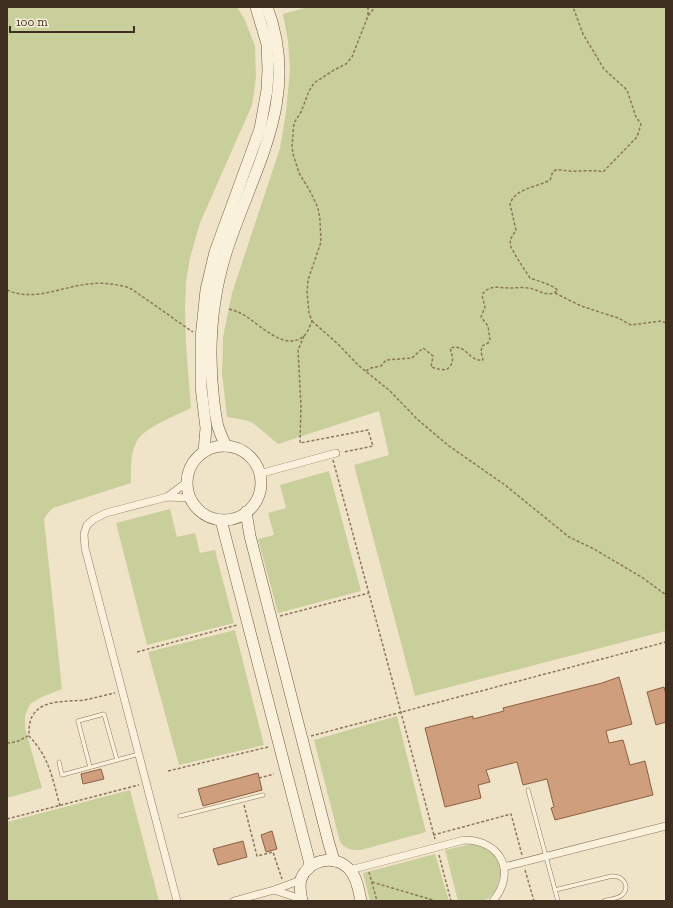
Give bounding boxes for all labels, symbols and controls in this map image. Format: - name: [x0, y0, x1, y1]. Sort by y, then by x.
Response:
- scale bar: [10, 8, 134, 34]
- text: 100 m: [16, 15, 48, 29]

